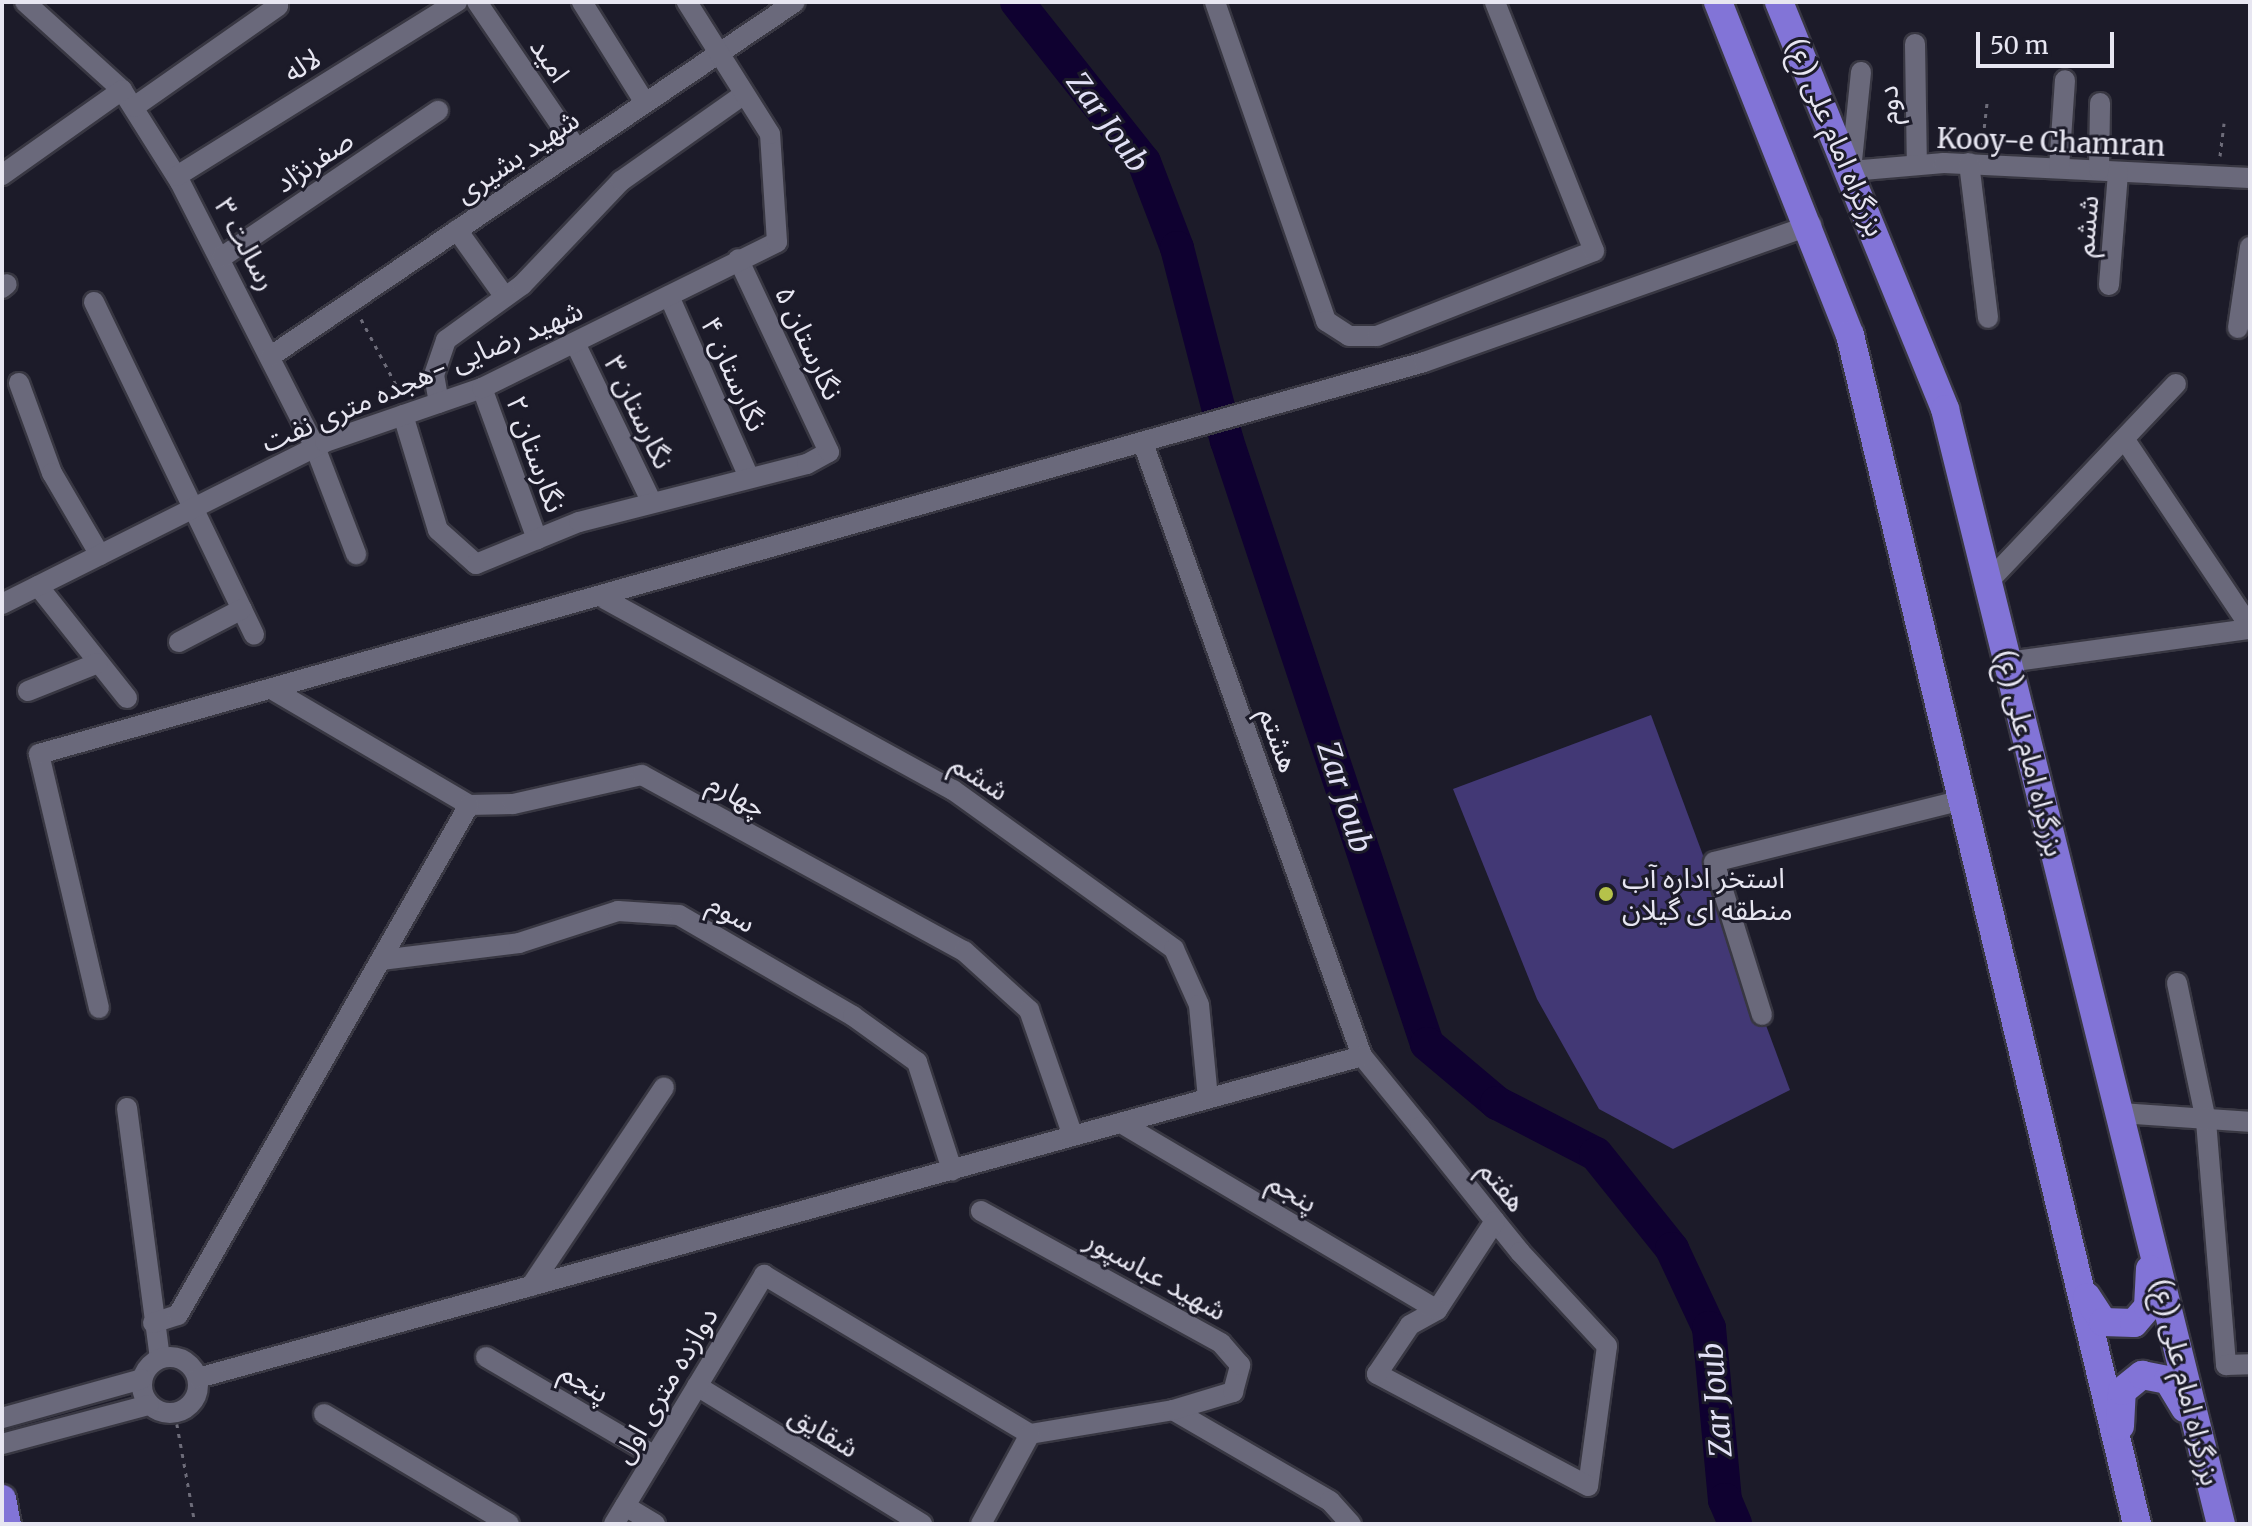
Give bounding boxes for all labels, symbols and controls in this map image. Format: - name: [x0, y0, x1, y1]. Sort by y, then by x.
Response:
- scale bar: [1980, 16, 2118, 66]
- text: 50 m: [1990, 30, 2049, 61]
- street label: امید: [523, 31, 577, 89]
- street label: بزرگراه امام علی (ع): [1779, 33, 1893, 241]
- street label: لاله: [277, 41, 327, 89]
- water label: Zar Joub: [1060, 65, 1156, 179]
- street label: دوم: [1871, 85, 1905, 125]
- street label: شهید بشیری: [449, 102, 585, 210]
- street label: Kooy-e Chamran: [1936, 121, 2166, 163]
- street label: صفرنژاد: [268, 123, 360, 199]
- street label: رسالت ۳: [208, 192, 284, 296]
- street label: ششم: [2067, 194, 2105, 258]
- street label: نگارستان ۵: [768, 281, 850, 405]
- street label: شهید رضایی -هجده متری نفت: [256, 293, 588, 459]
- street label: نگارستان ۴: [694, 312, 774, 436]
- street label: نگارستان ۳: [597, 350, 681, 474]
- street label: نگارستان ۲: [499, 391, 573, 517]
- street label: بزرگراه امام علی (ع): [1988, 646, 2072, 860]
- street label: هشتم: [1252, 703, 1306, 777]
- water label: Zar Joub: [1310, 737, 1380, 857]
- street label: ششم: [945, 746, 1015, 808]
- street label: چهارم: [702, 765, 772, 825]
- place label: استخر اداره آب منطقه ای گیلان: [1622, 861, 1793, 927]
- marker: استخر اداره آب منطقه ای گیلان: [1597, 885, 1615, 903]
- street label: سوم: [703, 886, 761, 940]
- street label: هفتم: [1472, 1154, 1534, 1218]
- street label: پنجم: [1262, 1164, 1324, 1220]
- street label: شهید عباسپور: [1080, 1223, 1232, 1327]
- street label: بزرگراه امام علی (ع): [2144, 1275, 2228, 1489]
- street label: دوازده متری اول: [605, 1301, 725, 1469]
- water label: Zar Joub: [1693, 1341, 1739, 1459]
- street label: پنجم: [554, 1354, 616, 1410]
- street label: شقایق: [783, 1397, 865, 1465]

